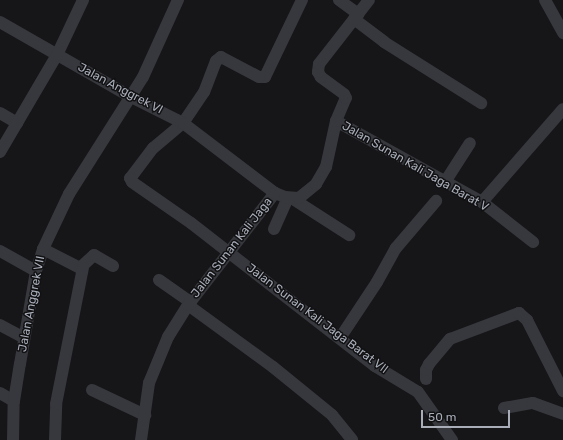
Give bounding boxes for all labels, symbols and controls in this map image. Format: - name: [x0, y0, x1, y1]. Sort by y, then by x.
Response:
- street label: Jalan Anggrek VI: [75, 60, 165, 118]
- street label: Jalan Sunan Kali Jaga Barat V: [339, 119, 491, 215]
- street label: Jalan Sunan Kali Jaga: [188, 195, 276, 301]
- street label: Jalan Anggrek VII: [16, 254, 48, 354]
- street label: Jalan Sunan Kali Jaga Barat VII: [243, 261, 391, 377]
- scale bar: [423, 402, 512, 428]
- text: 50 m: [428, 410, 456, 424]

